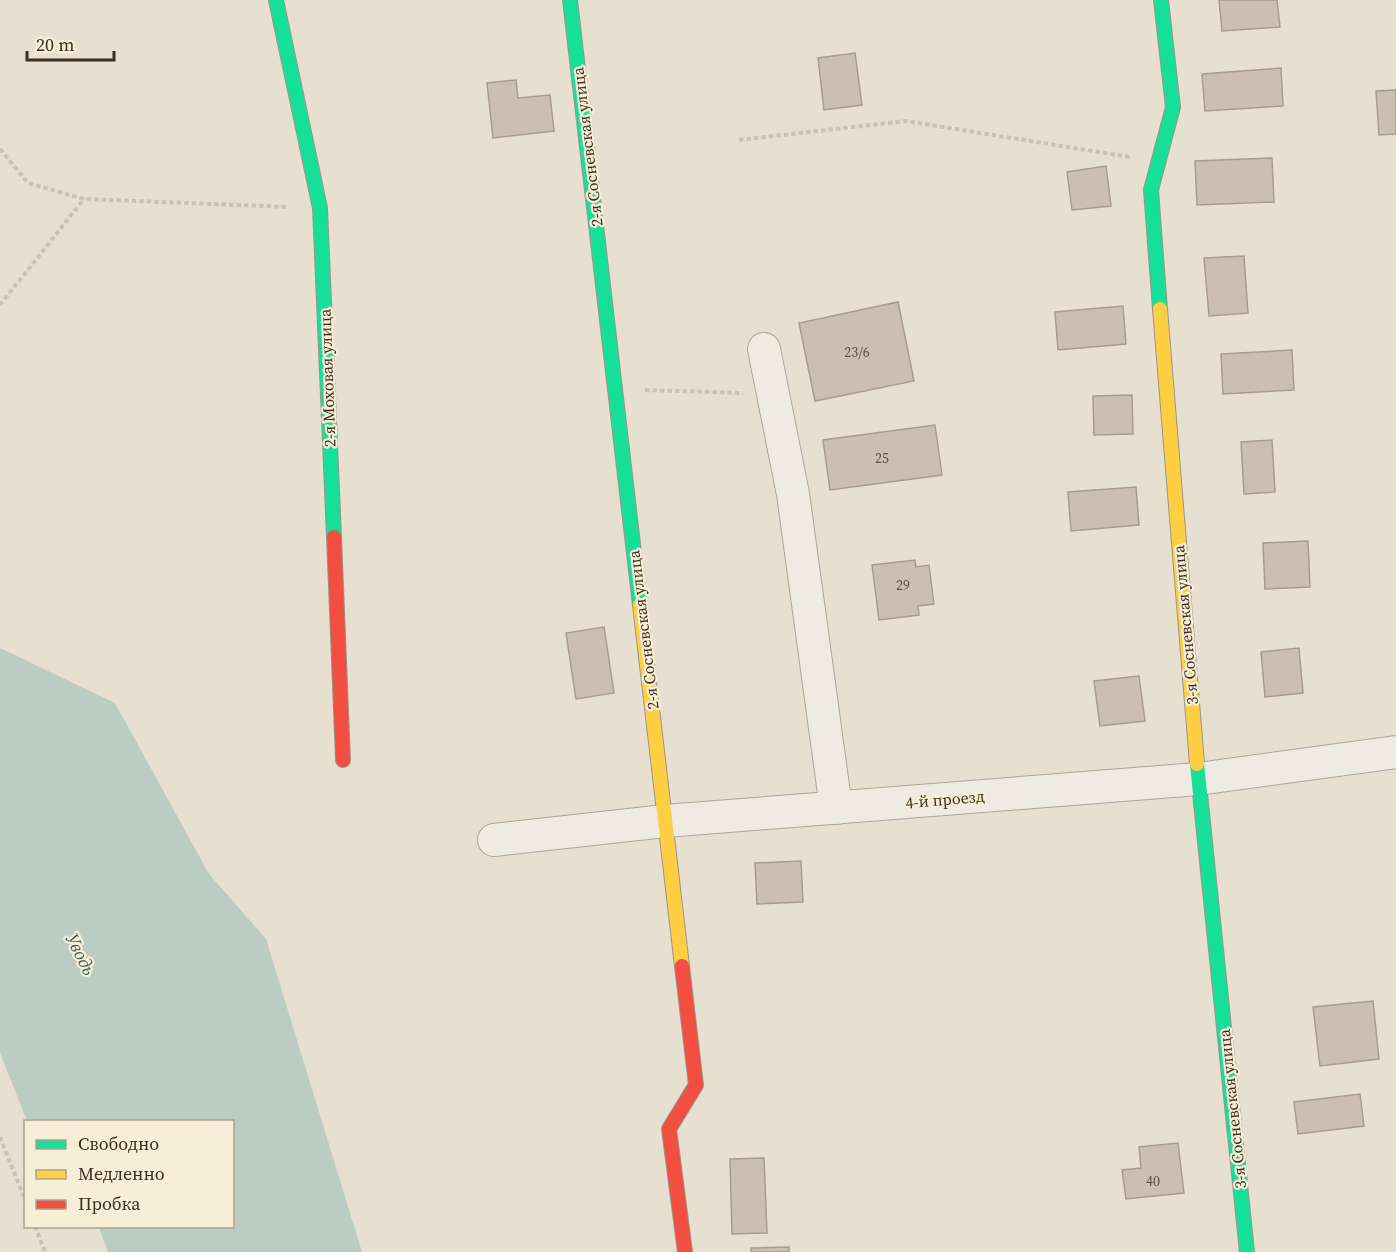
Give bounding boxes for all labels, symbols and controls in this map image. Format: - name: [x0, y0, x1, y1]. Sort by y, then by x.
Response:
- scale bar: [27, 24, 114, 62]
- text: 20 m: [36, 32, 74, 57]
- street label: 2-я Сосневская улица: [566, 65, 608, 228]
- street label: 2-я Моховая улица: [314, 308, 340, 448]
- house number: 23/6: [844, 342, 870, 362]
- house number: 25: [875, 448, 889, 468]
- street label: 3-я Сосневская улица: [1167, 543, 1203, 706]
- street label: 2-я Сосневская улица: [622, 548, 664, 711]
- house number: 29: [896, 575, 910, 595]
- street label: 4-й проезд: [905, 785, 985, 813]
- water label: Уводь: [60, 929, 102, 979]
- street label: 3-я Сосневская улица: [1213, 1027, 1251, 1190]
- legend: [24, 1120, 234, 1228]
- text: Свободно: [78, 1131, 159, 1156]
- text: Медленно: [78, 1161, 165, 1186]
- house number: 40: [1146, 1171, 1160, 1191]
- text: Пробка: [78, 1191, 141, 1216]

